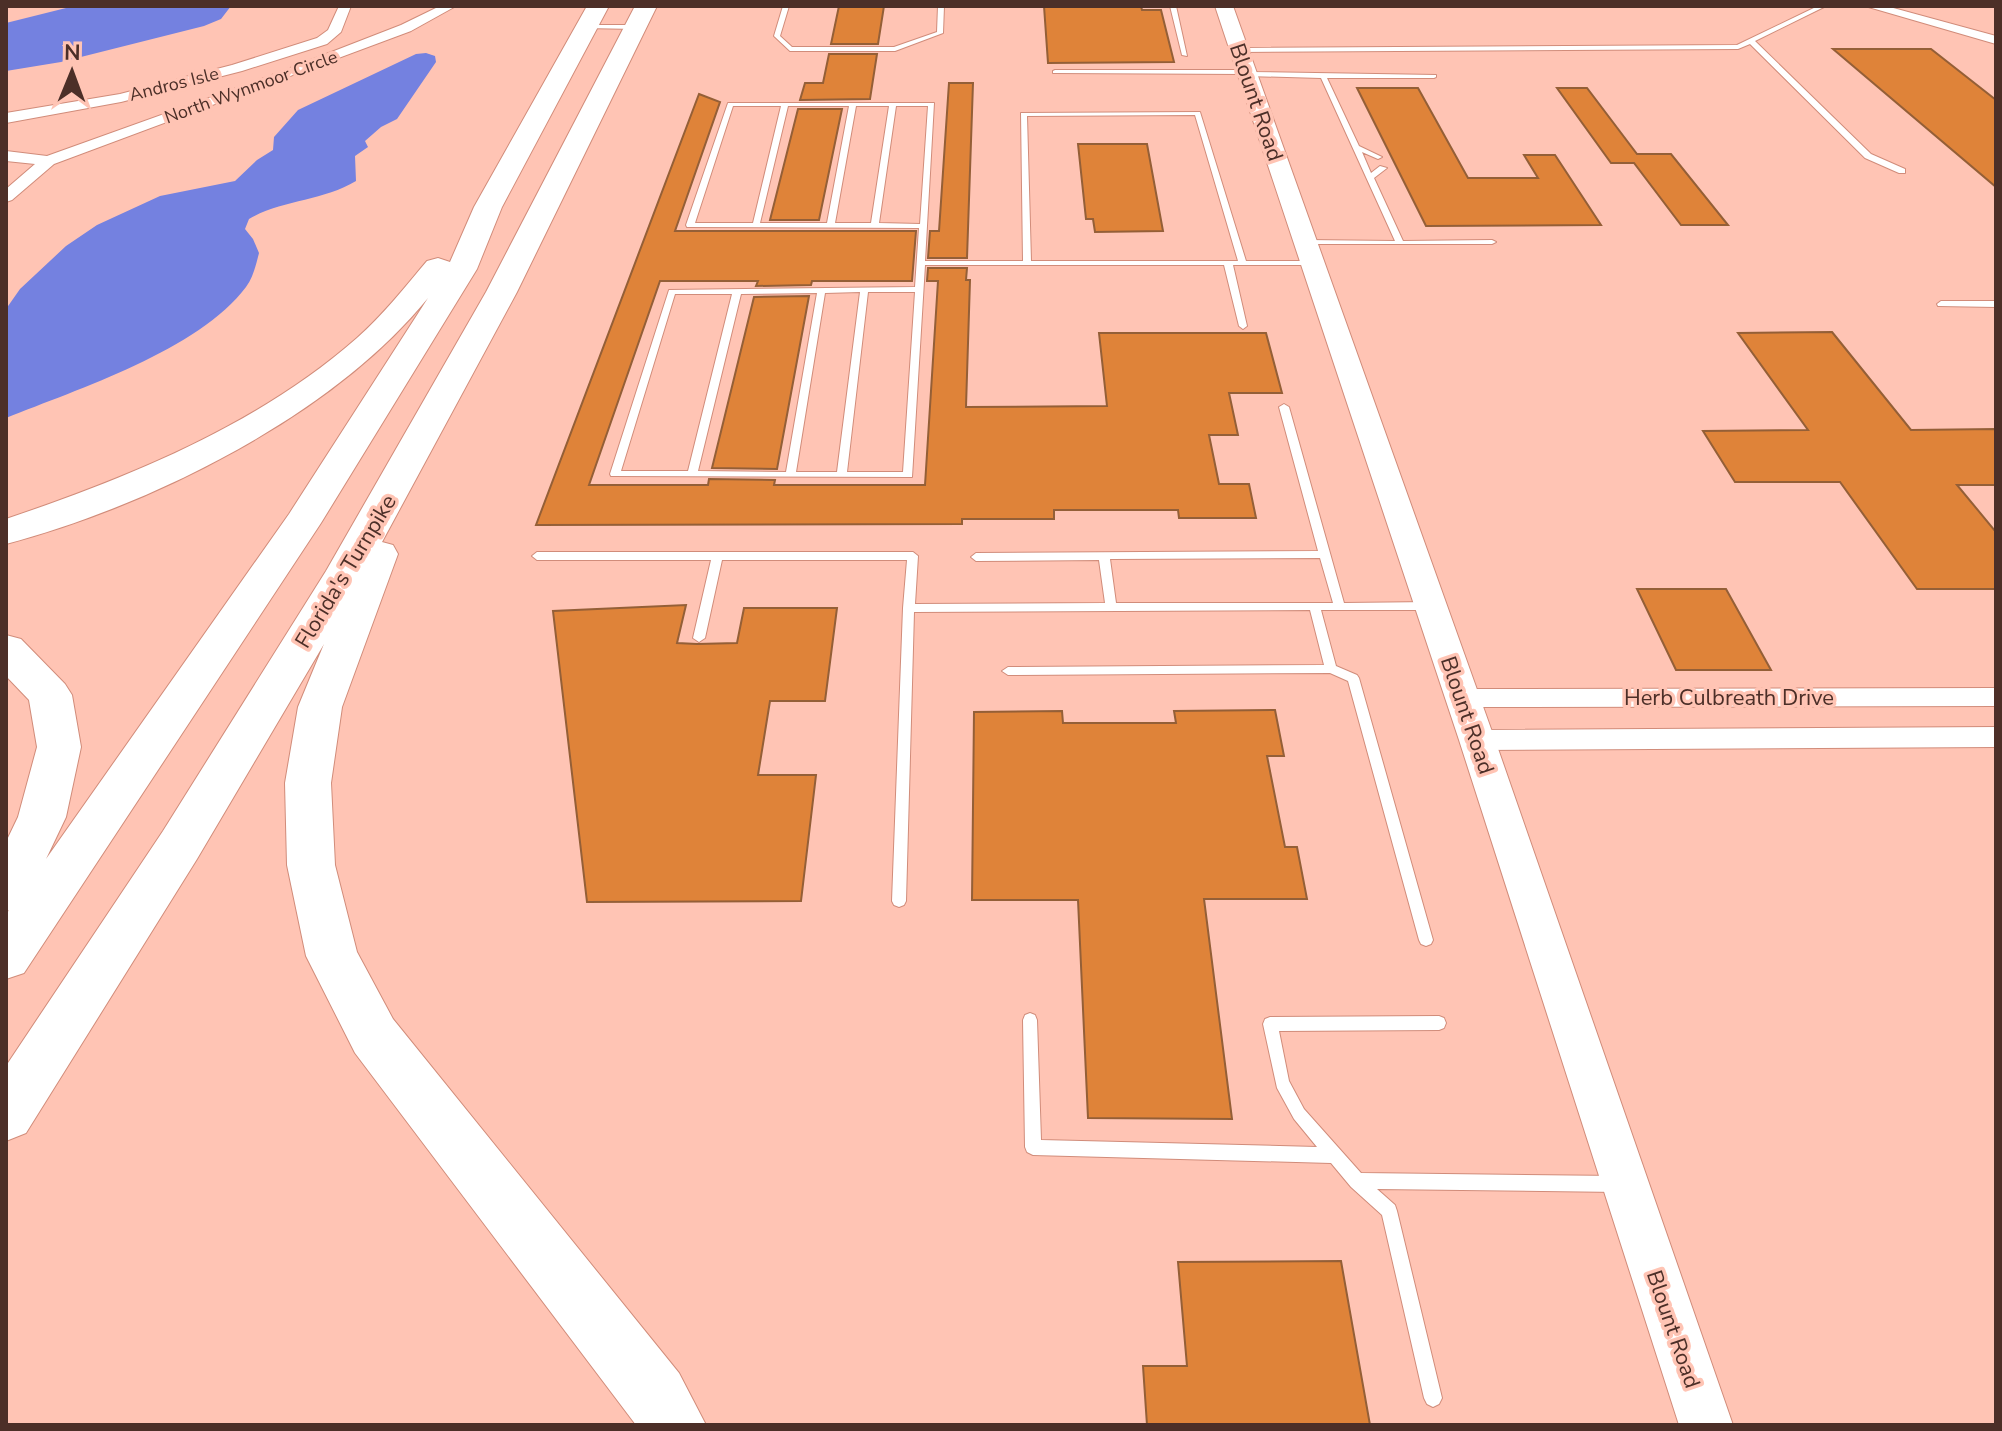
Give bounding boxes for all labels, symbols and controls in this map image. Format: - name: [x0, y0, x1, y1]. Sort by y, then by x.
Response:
- north arrow: [32, 32, 112, 112]
- text: N: [64, 38, 81, 68]
- street label: Blount Road: [1222, 39, 1290, 165]
- street label: North Wynmoor Circle: [161, 45, 341, 129]
- street label: Andros Isle: [127, 61, 221, 107]
- street label: Florida's Turnpike: [288, 489, 404, 654]
- street label: Blount Road: [1433, 652, 1501, 778]
- street label: Herb Culbreath Drive: [1624, 683, 1834, 713]
- street label: Blount Road: [1639, 1266, 1707, 1392]

